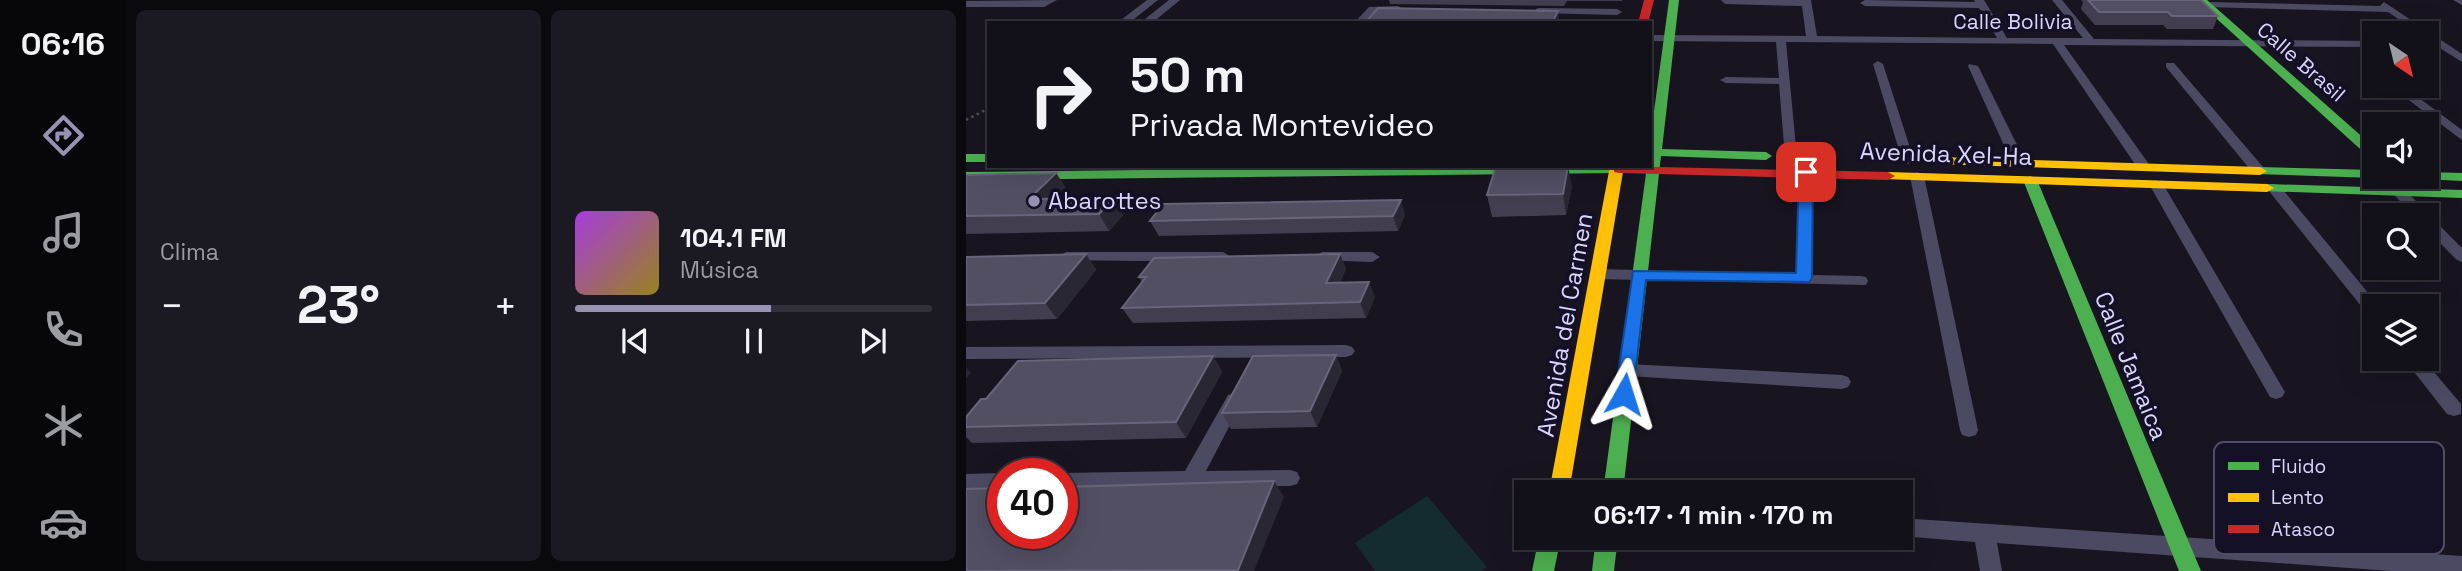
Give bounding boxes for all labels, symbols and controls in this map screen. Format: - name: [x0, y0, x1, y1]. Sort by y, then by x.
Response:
- street label: Calle Bolivia: [1953, 8, 2073, 35]
- street label: Calle Brasil: [2252, 16, 2351, 107]
- north arrow: [2362, 21, 2440, 98]
- map controls: [2362, 21, 2439, 371]
- text: 06:16: [21, 24, 105, 64]
- text: 50 m: [1130, 44, 1245, 106]
- icon: right: [1015, 49, 1106, 140]
- text: Privada Montevideo: [1130, 105, 1435, 145]
- icon: directions: [39, 111, 88, 160]
- button: sound: [2362, 112, 2439, 189]
- street label: Avenida Xel-Ha: [1859, 135, 2033, 172]
- pin: [1776, 142, 1836, 202]
- icon: arrive: [1787, 153, 1825, 191]
- place label: Abarottes: [1048, 185, 1161, 216]
- marker: Abarottes: [1026, 193, 1042, 209]
- button: search: [2362, 203, 2439, 280]
- icon: music: [39, 208, 88, 257]
- street label: Avenida del Carmen: [1530, 210, 1599, 439]
- text: 104.1 FM: [680, 221, 787, 255]
- text: Clima: [160, 237, 219, 267]
- text: Música: [680, 255, 759, 285]
- text: 23°: [297, 272, 380, 338]
- text: −: [160, 282, 184, 330]
- text: +: [493, 282, 517, 330]
- street label: Calle Jamaica: [2088, 287, 2175, 445]
- button: layers: [2362, 294, 2439, 371]
- icon: phone: [39, 305, 88, 354]
- icon: previous: [616, 322, 654, 360]
- icon: pause: [735, 322, 773, 360]
- icon: next: [854, 322, 892, 360]
- position arrow: [1587, 357, 1661, 431]
- icon: climate: [39, 401, 88, 450]
- legend: [2214, 442, 2444, 554]
- text: Fluido: [2271, 454, 2326, 479]
- speed limit sign: 40: [987, 458, 1078, 549]
- text: Lento: [2271, 485, 2324, 510]
- icon: car: [39, 498, 88, 547]
- text: 06:17 · 1 min · 170 m: [1594, 498, 1833, 532]
- text: Atasco: [2271, 517, 2335, 542]

